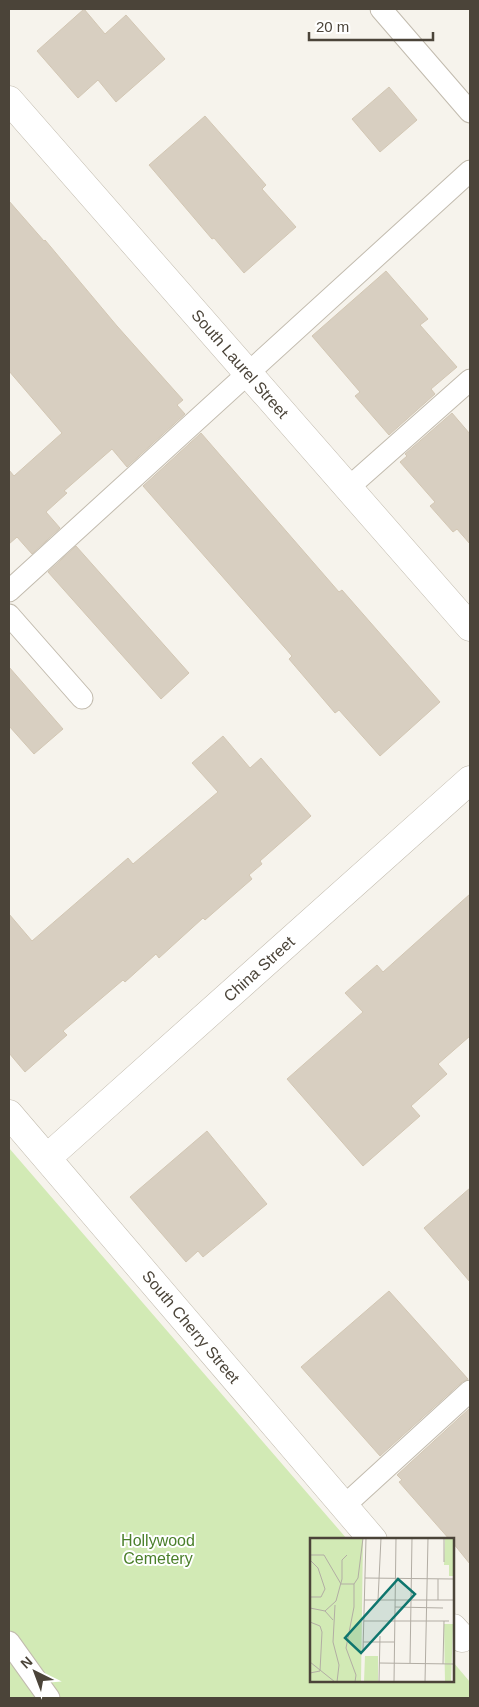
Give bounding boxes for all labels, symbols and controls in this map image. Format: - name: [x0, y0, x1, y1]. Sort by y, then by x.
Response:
- scale bar: [309, 10, 433, 42]
- text: 20 m: [316, 18, 349, 35]
- street label: South Laurel Street: [188, 306, 292, 422]
- street label: China Street: [220, 933, 298, 1005]
- street label: South Cherry Street: [139, 1267, 243, 1387]
- park label: Hollywood Cemetery: [121, 1532, 195, 1567]
- inset map: [310, 1538, 454, 1682]
- north arrow: [10, 1647, 60, 1697]
- text: N: [17, 1653, 35, 1672]

